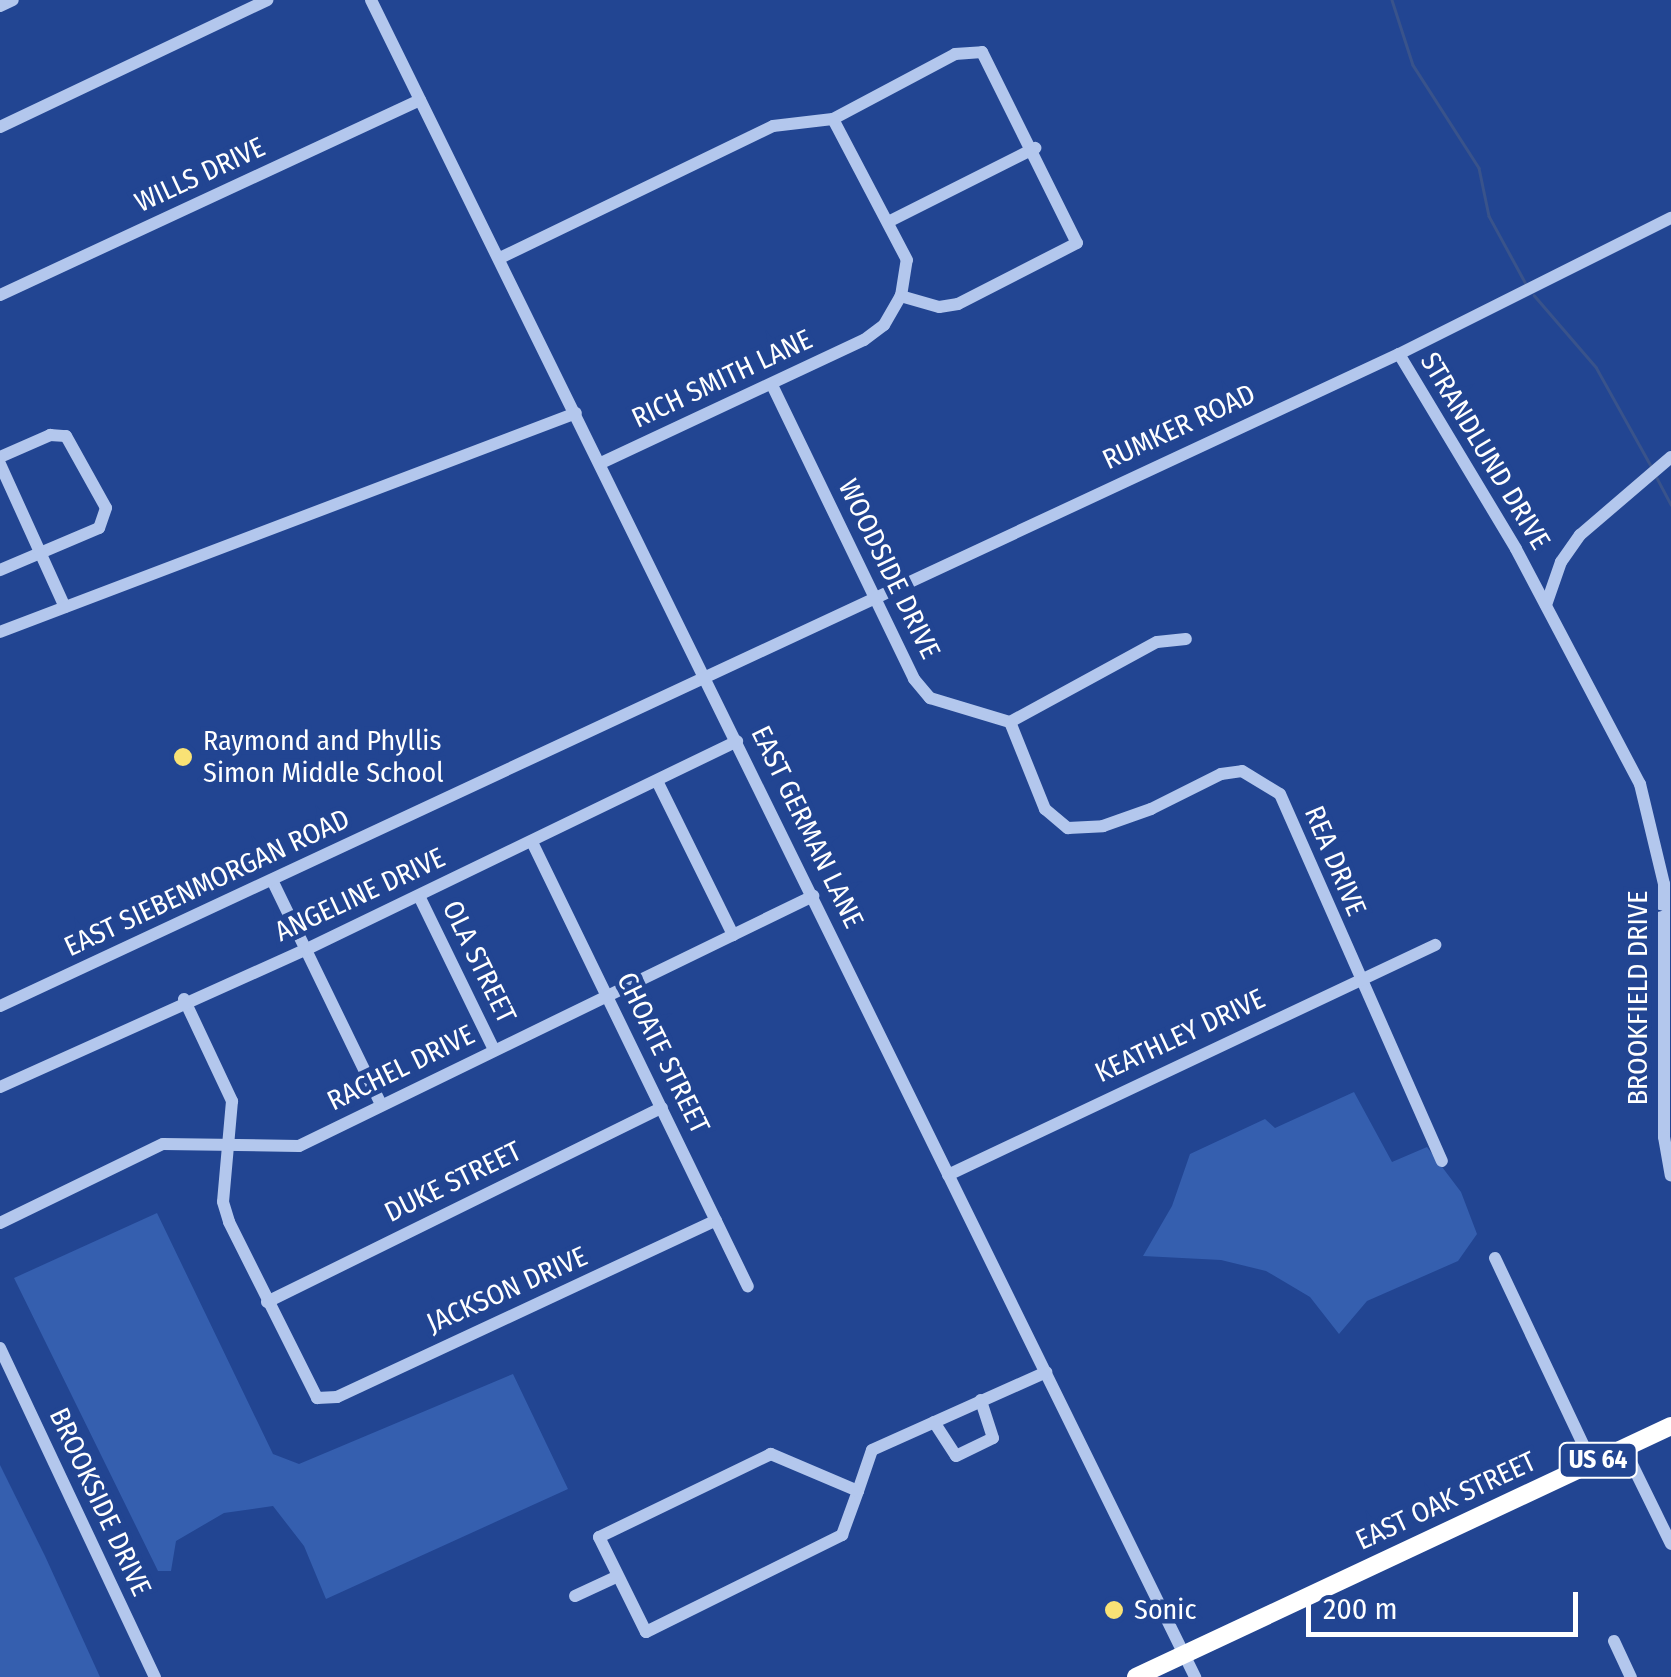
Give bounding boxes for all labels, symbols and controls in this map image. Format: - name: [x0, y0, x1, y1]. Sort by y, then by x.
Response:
- street label: WILLS DRIVE: [130, 130, 270, 220]
- street label: RICH SMITH LANE: [627, 323, 817, 435]
- street label: STRANDLUND DRIVE: [1413, 346, 1557, 556]
- street label: RUMKER ROAD: [1097, 377, 1261, 477]
- street label: WOODSIDE DRIVE: [831, 474, 947, 664]
- street label: EAST GERMAN LANE: [744, 721, 870, 933]
- place label: Raymond and Phyllis Simon Middle School: [203, 724, 444, 790]
- marker: Raymond and Phyllis Simon Middle School: [172, 746, 194, 768]
- street label: REA DRIVE: [1297, 801, 1373, 921]
- street label: EAST SIEBENMORGAN ROAD: [59, 802, 355, 964]
- street label: ANGELINE DRIVE: [270, 841, 450, 949]
- street label: BROOKFIELD DRIVE: [1621, 891, 1655, 1105]
- street label: OLA STREET: [435, 895, 523, 1029]
- street label: CHOATE STREET: [609, 967, 717, 1139]
- street label: KEATHLEY DRIVE: [1090, 982, 1270, 1090]
- street label: RACHEL DRIVE: [322, 1018, 480, 1118]
- street label: DUKE STREET: [379, 1134, 527, 1230]
- street label: JACKSON DRIVE: [422, 1240, 592, 1340]
- street label: BROOKSIDE DRIVE: [42, 1403, 158, 1601]
- road number: US 64: [1558, 1440, 1638, 1480]
- street label: EAST OAK STREET: [1351, 1445, 1541, 1557]
- scale bar: [1311, 1572, 1584, 1634]
- text: 200 m: [1323, 1591, 1398, 1627]
- place label: Sonic: [1134, 1593, 1196, 1627]
- marker: Sonic: [1103, 1599, 1125, 1621]

